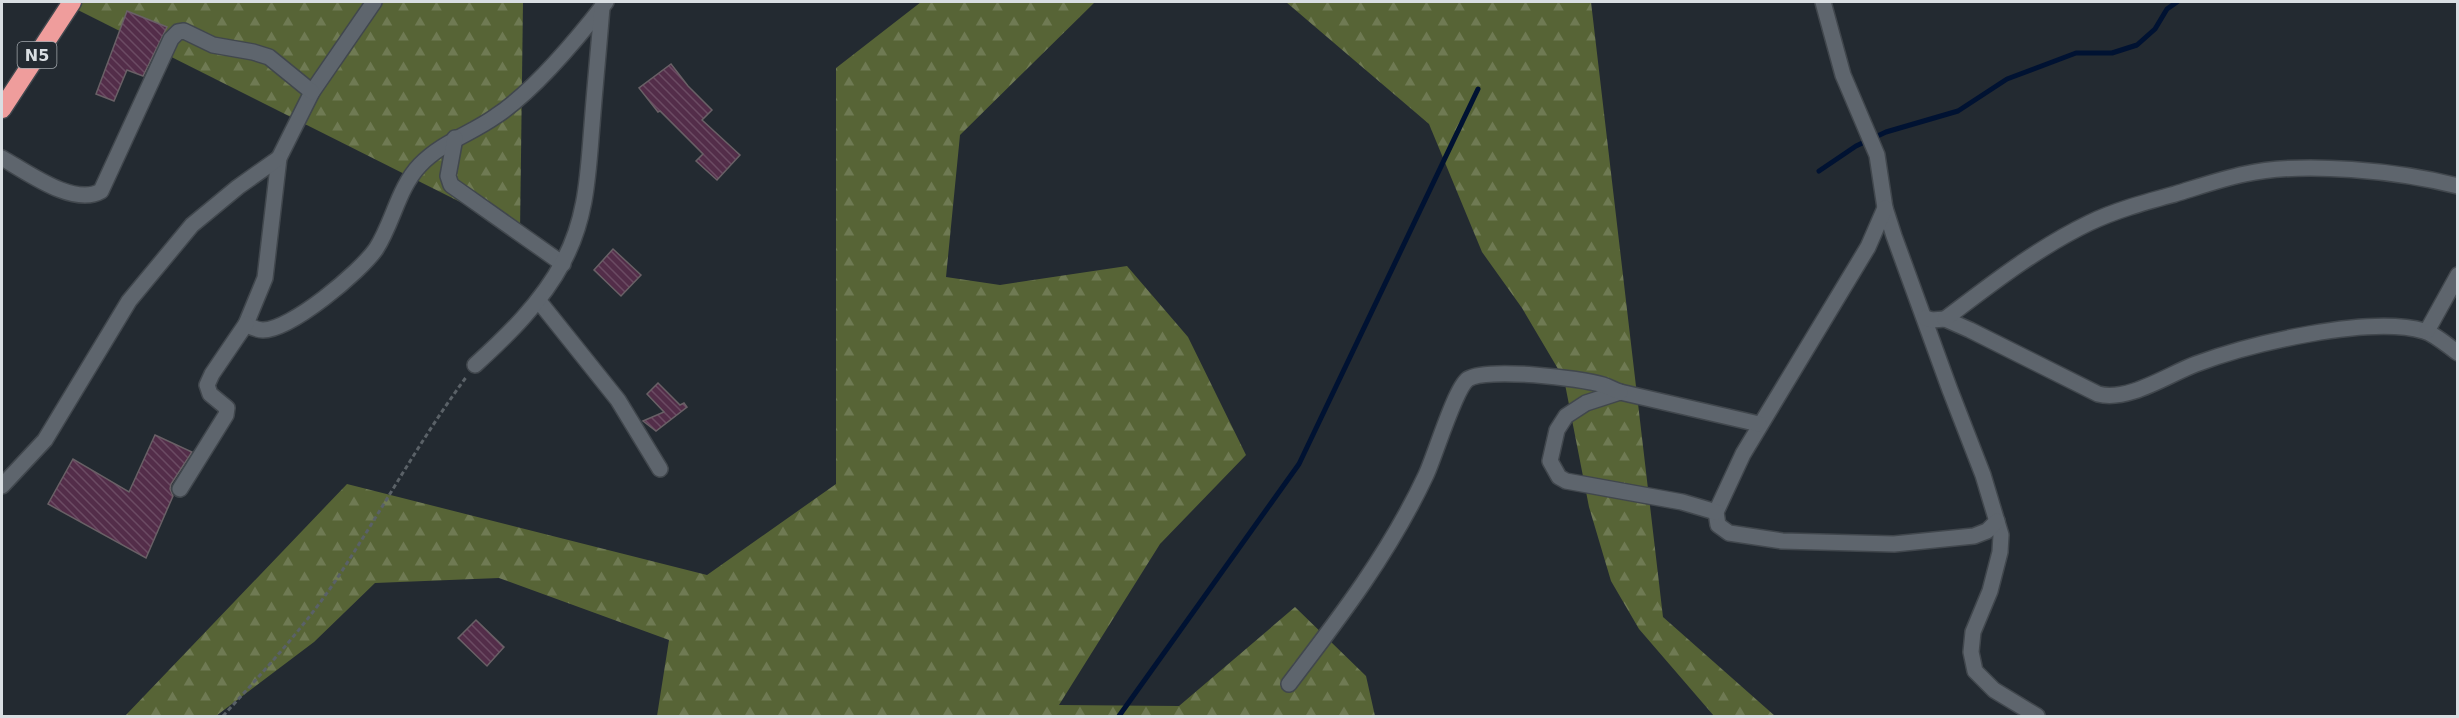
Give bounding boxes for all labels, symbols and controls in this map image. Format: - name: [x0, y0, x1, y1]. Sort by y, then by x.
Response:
- road number: N5: [18, 42, 57, 68]

